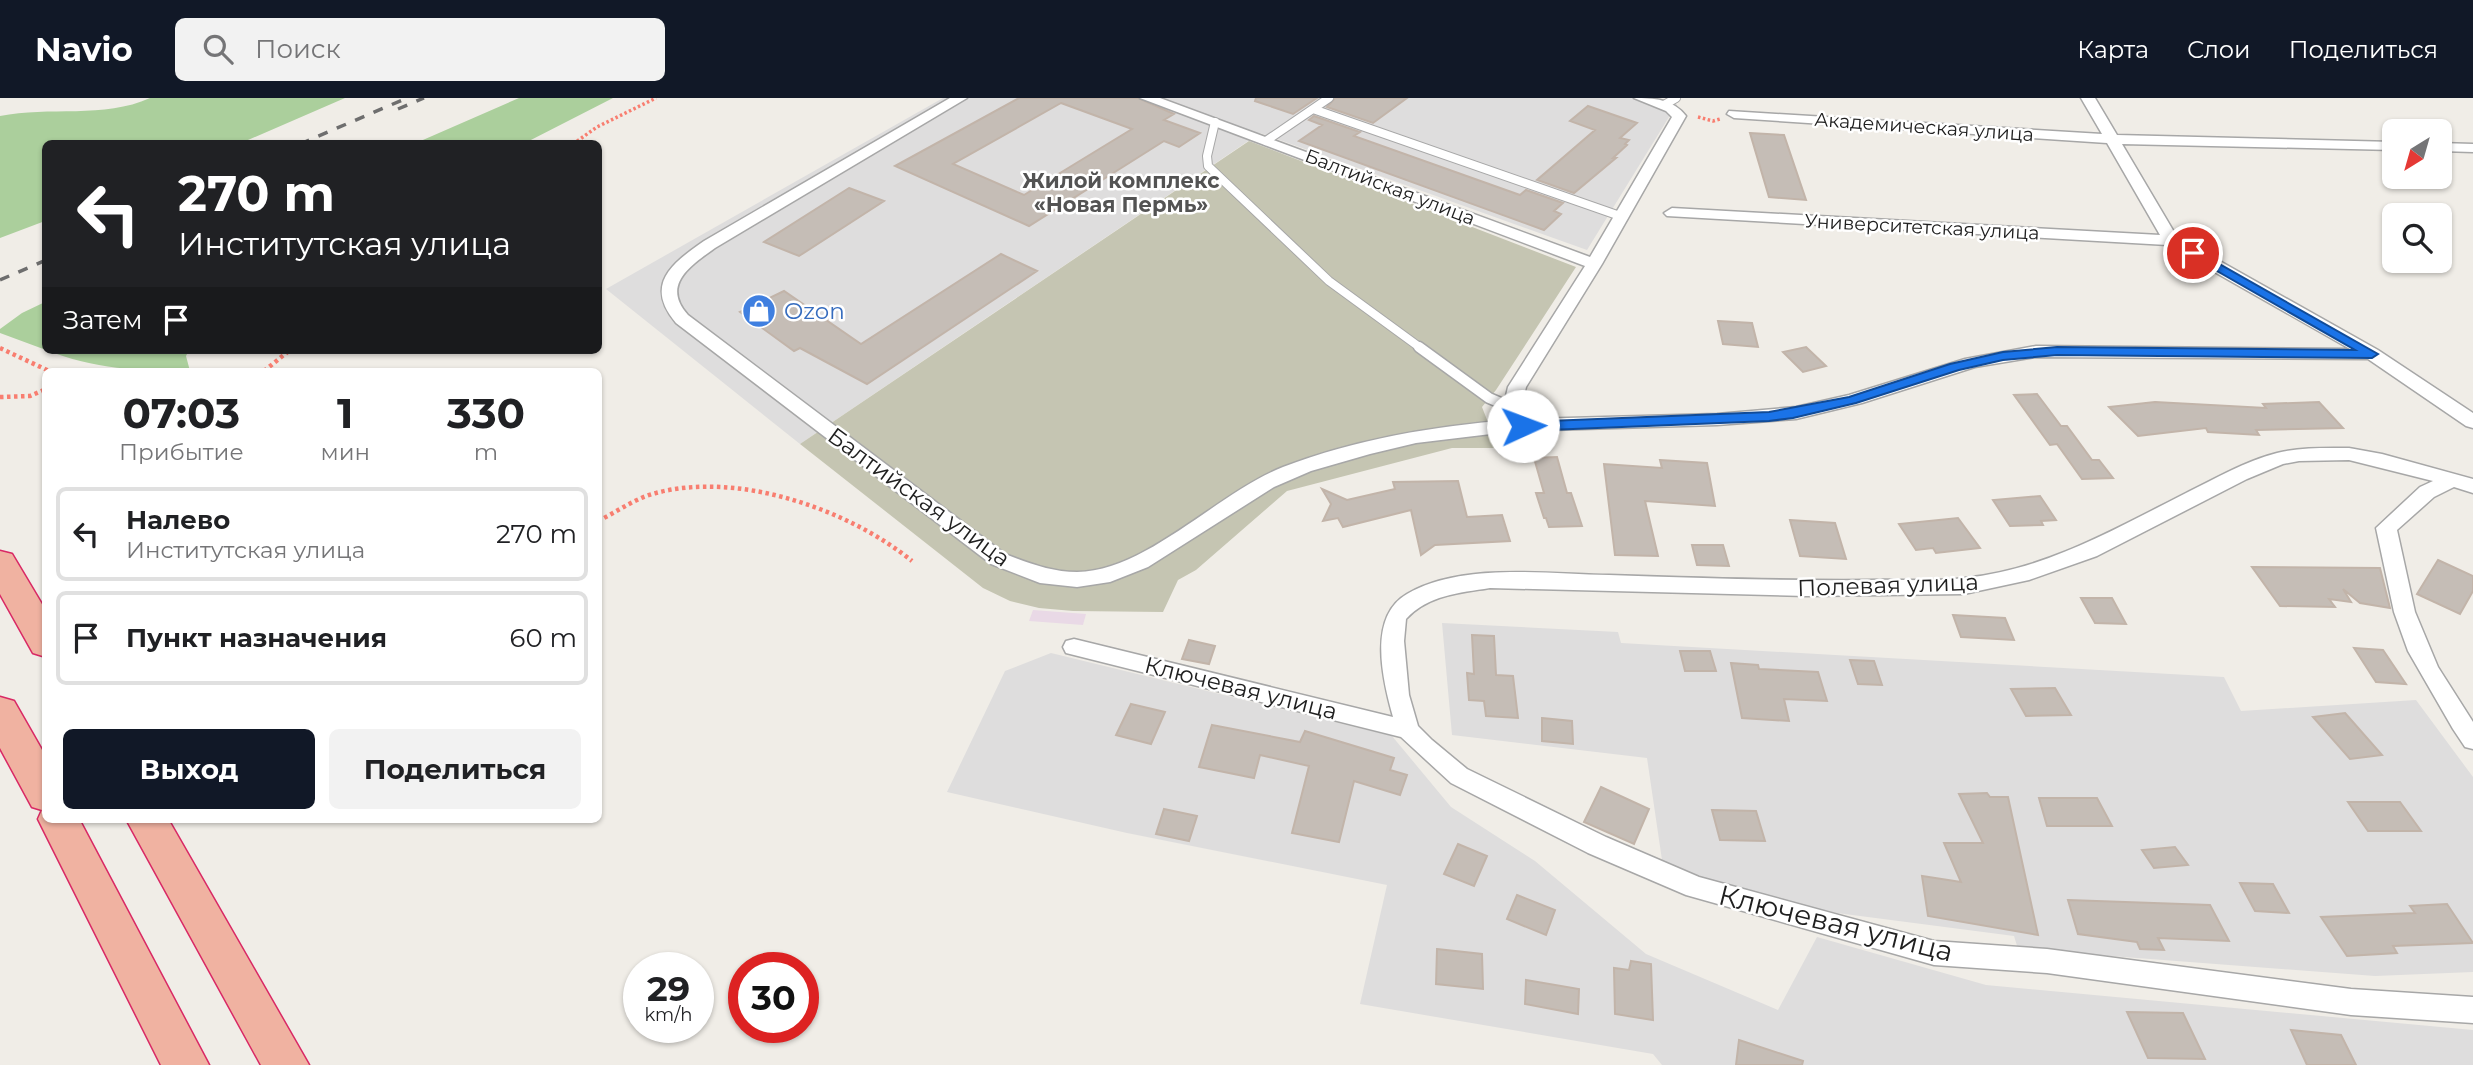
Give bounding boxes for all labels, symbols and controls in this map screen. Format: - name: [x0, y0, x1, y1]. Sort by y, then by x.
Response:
- search box: [175, 18, 665, 81]
- text: Navio: [35, 29, 133, 69]
- icon: search: [199, 30, 237, 68]
- text: Поиск: [255, 33, 341, 65]
- text: Карта: [2077, 35, 2149, 64]
- text: Слои: [2187, 35, 2251, 64]
- text: Поделиться: [2289, 35, 2438, 64]
- street label: Академическая улица: [1814, 108, 2034, 146]
- north arrow: [2382, 119, 2452, 189]
- map controls: [2382, 119, 2452, 273]
- street label: Балтийская улица: [1302, 144, 1478, 230]
- text: 270 m: [178, 164, 335, 223]
- icon: left: [63, 168, 154, 259]
- district label: Жилой комплекс «Новая Пермь»: [1022, 168, 1220, 217]
- button: search: [2382, 203, 2452, 273]
- street label: Университетская улица: [1804, 209, 2040, 245]
- pin: [2163, 223, 2223, 283]
- text: Институтская улица: [178, 224, 511, 263]
- icon: arrive: [2174, 234, 2212, 272]
- shop icon: Ozon: [740, 292, 778, 330]
- place label: Ozon: [784, 297, 845, 325]
- icon: arrive: [157, 301, 195, 339]
- text: Затем: [63, 304, 143, 336]
- text: 07:03: [123, 387, 240, 439]
- text: 1: [337, 387, 354, 439]
- text: 330: [447, 387, 525, 439]
- position arrow: [1486, 389, 1560, 463]
- street label: Балтийская улица: [822, 421, 1016, 573]
- text: Прибытие: [119, 438, 244, 466]
- text: мин: [321, 438, 370, 466]
- text: m: [474, 438, 498, 466]
- text: Налево: [126, 504, 230, 536]
- icon: left: [67, 515, 105, 553]
- text: 270 m: [496, 518, 577, 550]
- text: Институтская улица: [126, 536, 365, 564]
- street label: Полевая улица: [1797, 568, 1979, 602]
- icon: arrive: [67, 619, 105, 657]
- text: Пункт назначения: [126, 622, 387, 654]
- text: 60 m: [510, 622, 577, 654]
- street label: Ключевая улица: [1142, 651, 1340, 725]
- button: Выход: [63, 729, 315, 809]
- button: Поделиться: [329, 729, 581, 809]
- street label: Ключевая улица: [1715, 877, 1957, 969]
- speed limit sign: 30: [728, 952, 819, 1043]
- text: 29: [647, 967, 690, 1010]
- text: km/h: [644, 1004, 693, 1026]

